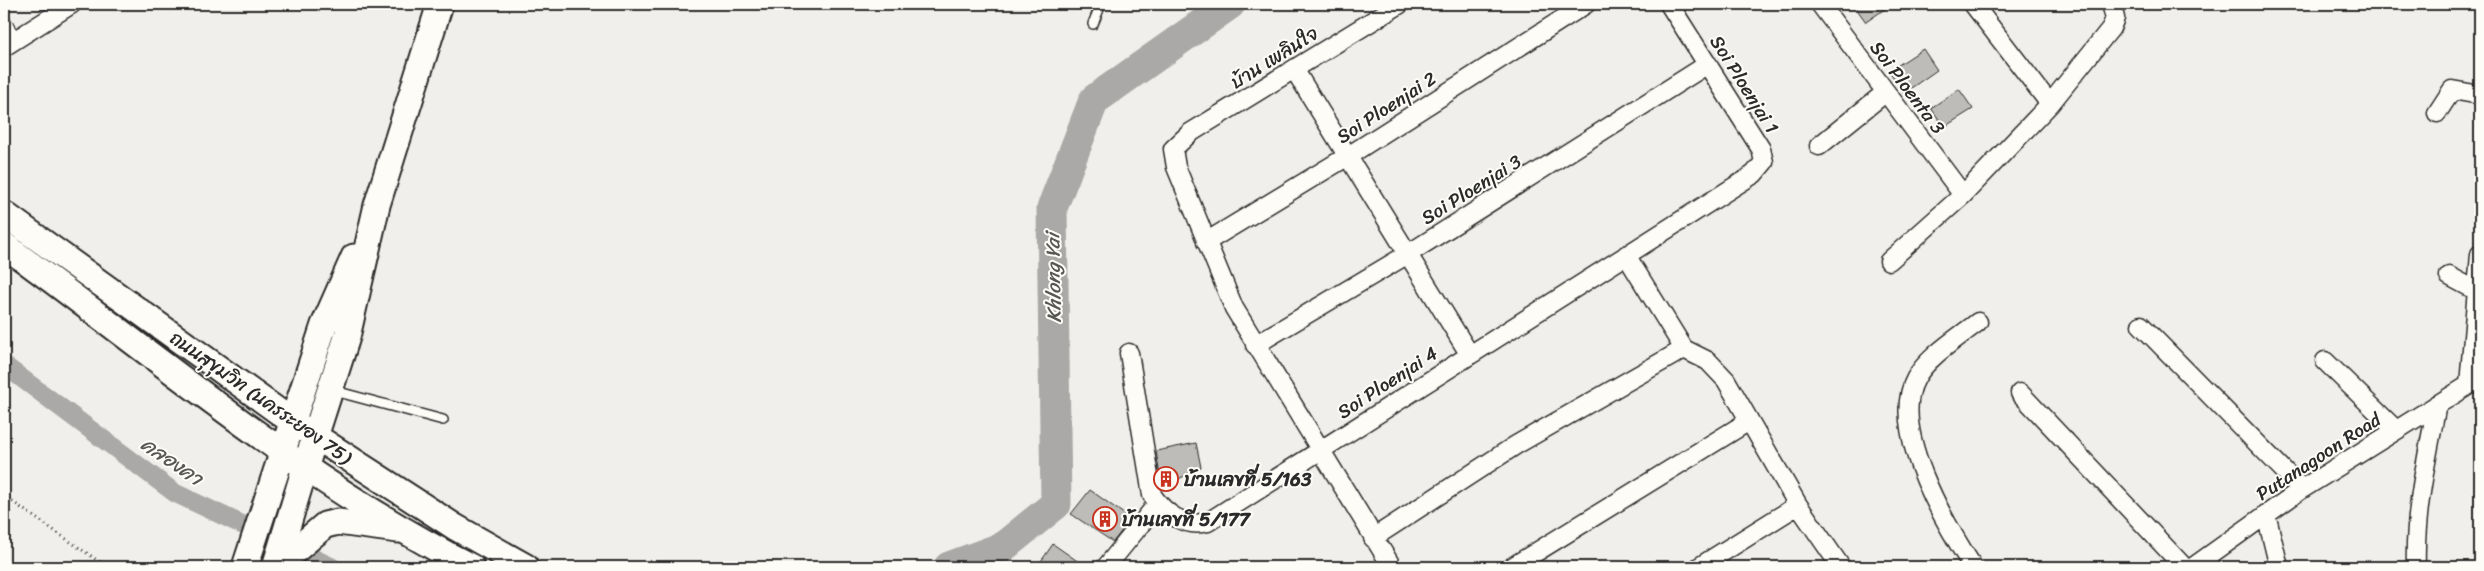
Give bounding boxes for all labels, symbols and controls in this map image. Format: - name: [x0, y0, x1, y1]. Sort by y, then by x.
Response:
- street label: บ้าน เพลินใจ: [1223, 17, 1325, 98]
- street label: Soi Ploenjai 1: [1701, 28, 1788, 140]
- street label: Soi Ploenta 3: [1861, 33, 1954, 142]
- street label: Soi Ploenjai 2: [1329, 63, 1443, 152]
- street label: Soi Ploenjai 3: [1414, 145, 1529, 233]
- water label: Khlong Yai: [1035, 230, 1072, 323]
- street label: ถนนสุขุมวิท (นครระยอง 75): [163, 322, 360, 474]
- street label: Soi Ploenjai 4: [1330, 337, 1445, 428]
- street label: Putanagoon Road: [2249, 403, 2388, 509]
- water label: คลองคา: [133, 428, 211, 496]
- place label: บ้านเลขที่ 5/163: [1183, 463, 1312, 496]
- building icon: บ้านเลขที่ 5/163: [1153, 466, 1179, 492]
- place label: บ้านเลขที่ 5/177: [1121, 503, 1252, 536]
- building icon: บ้านเลขที่ 5/177: [1092, 506, 1118, 532]

